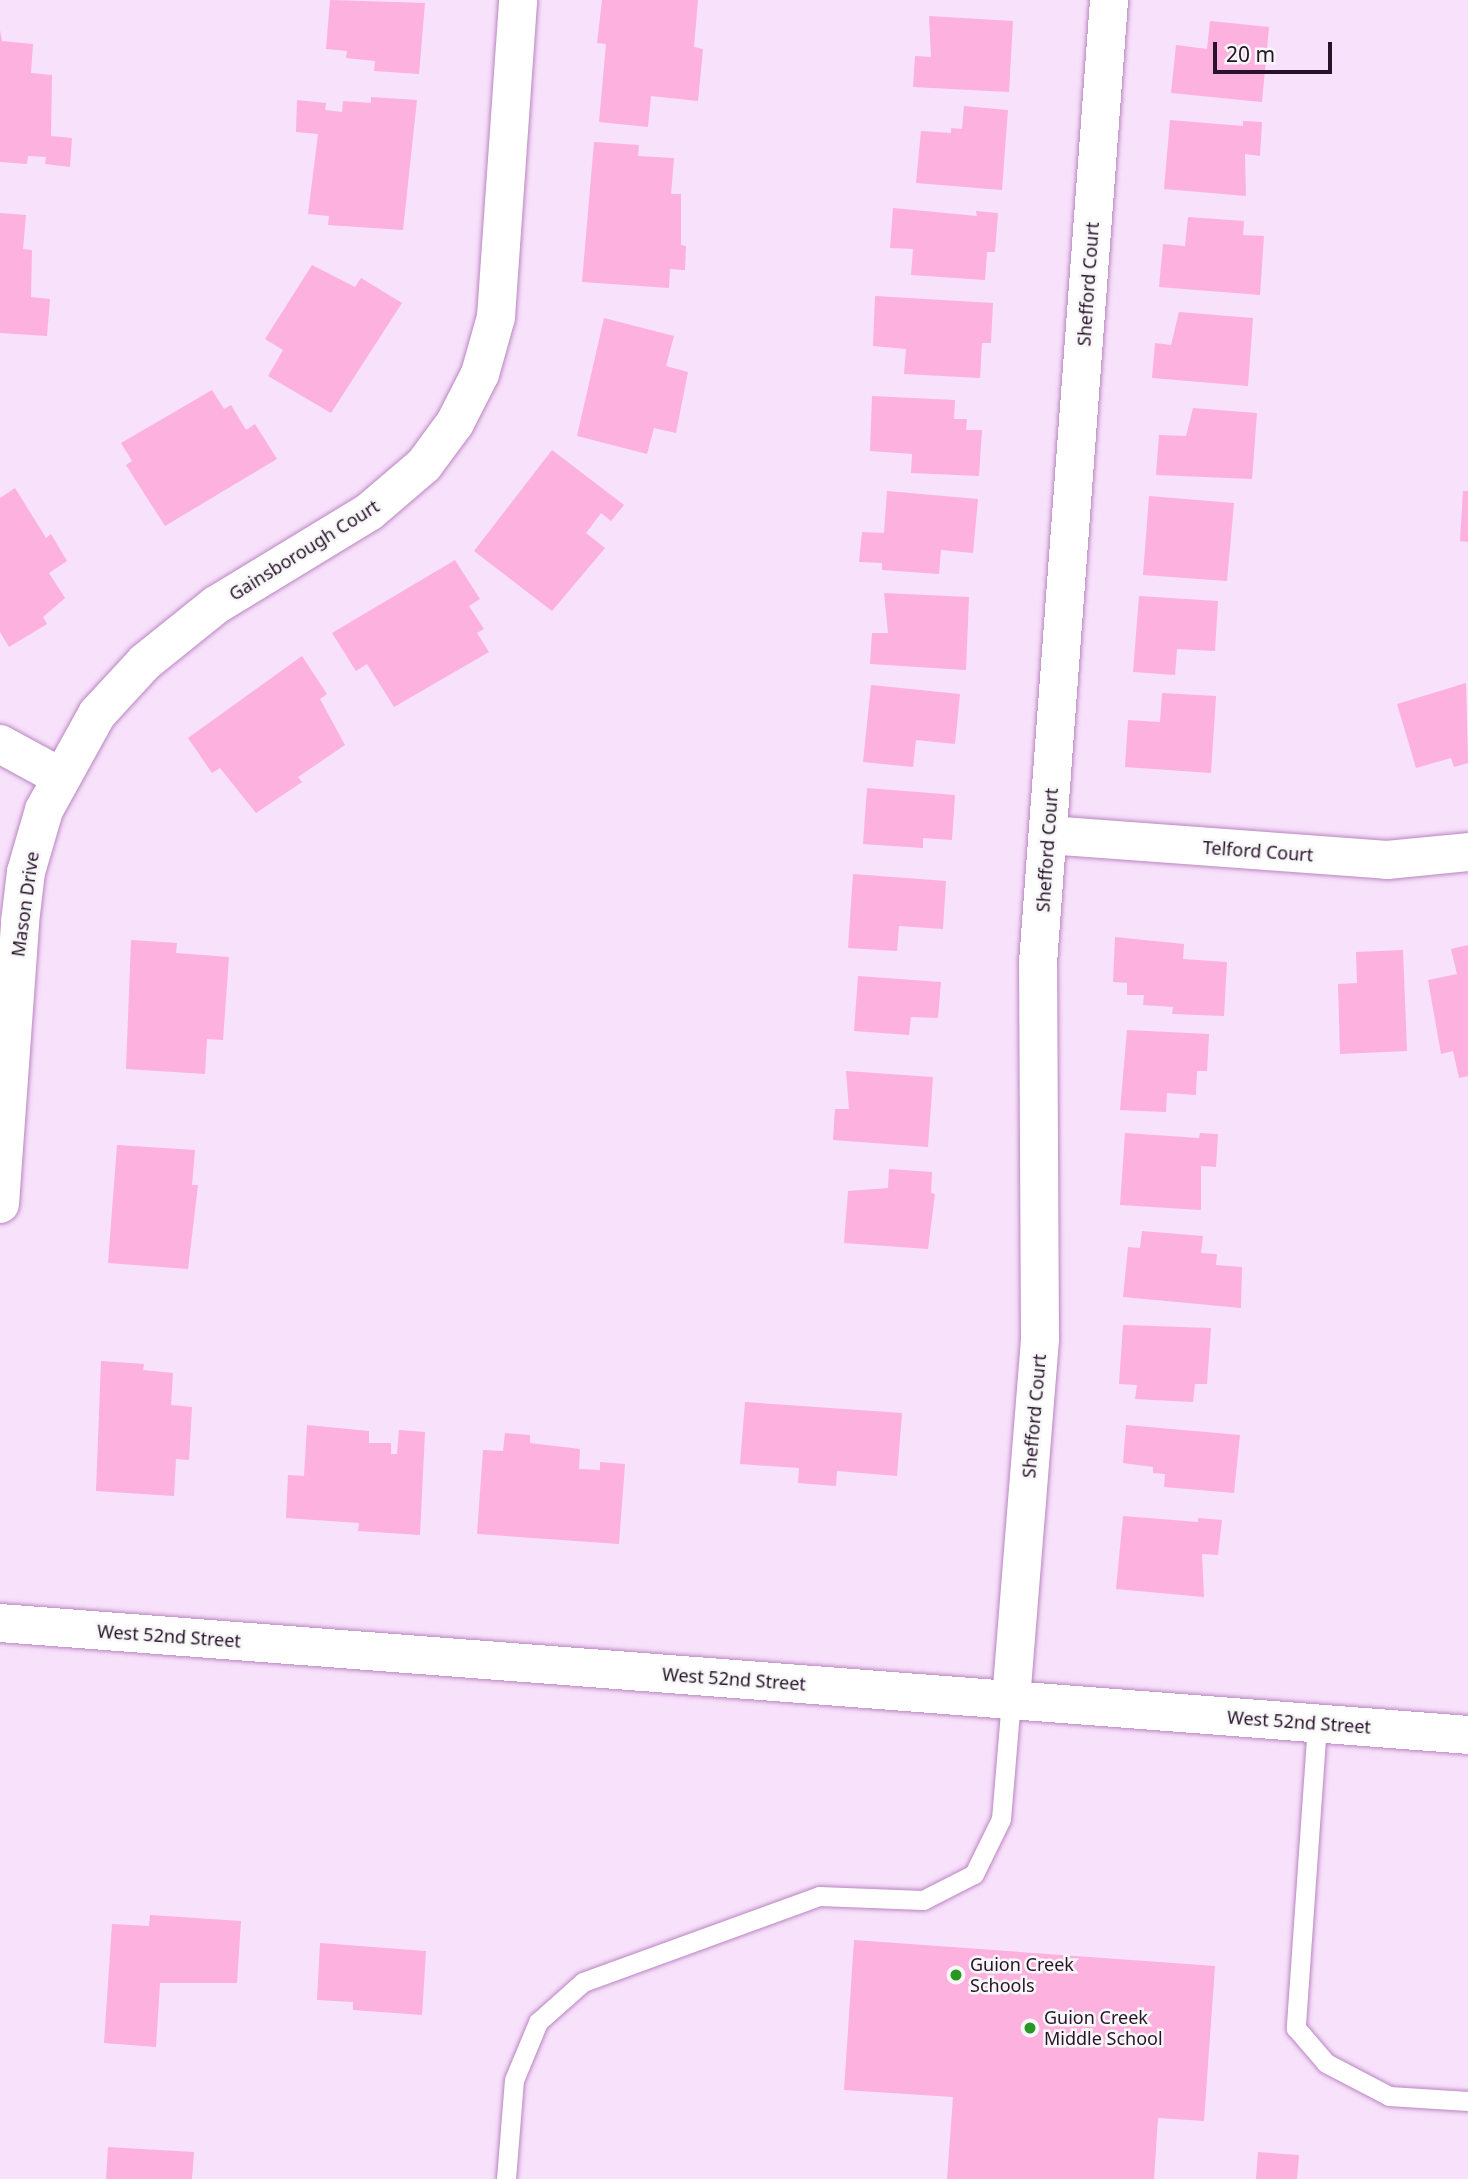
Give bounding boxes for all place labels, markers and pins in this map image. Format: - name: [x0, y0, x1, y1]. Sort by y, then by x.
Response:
- place label: Guion Creek Schools: [970, 1954, 1074, 1996]
- marker: Guion Creek Schools: [948, 1967, 964, 1983]
- place label: Guion Creek Middle School: [1044, 2007, 1163, 2050]
- marker: Guion Creek Middle School: [1022, 2020, 1038, 2036]

